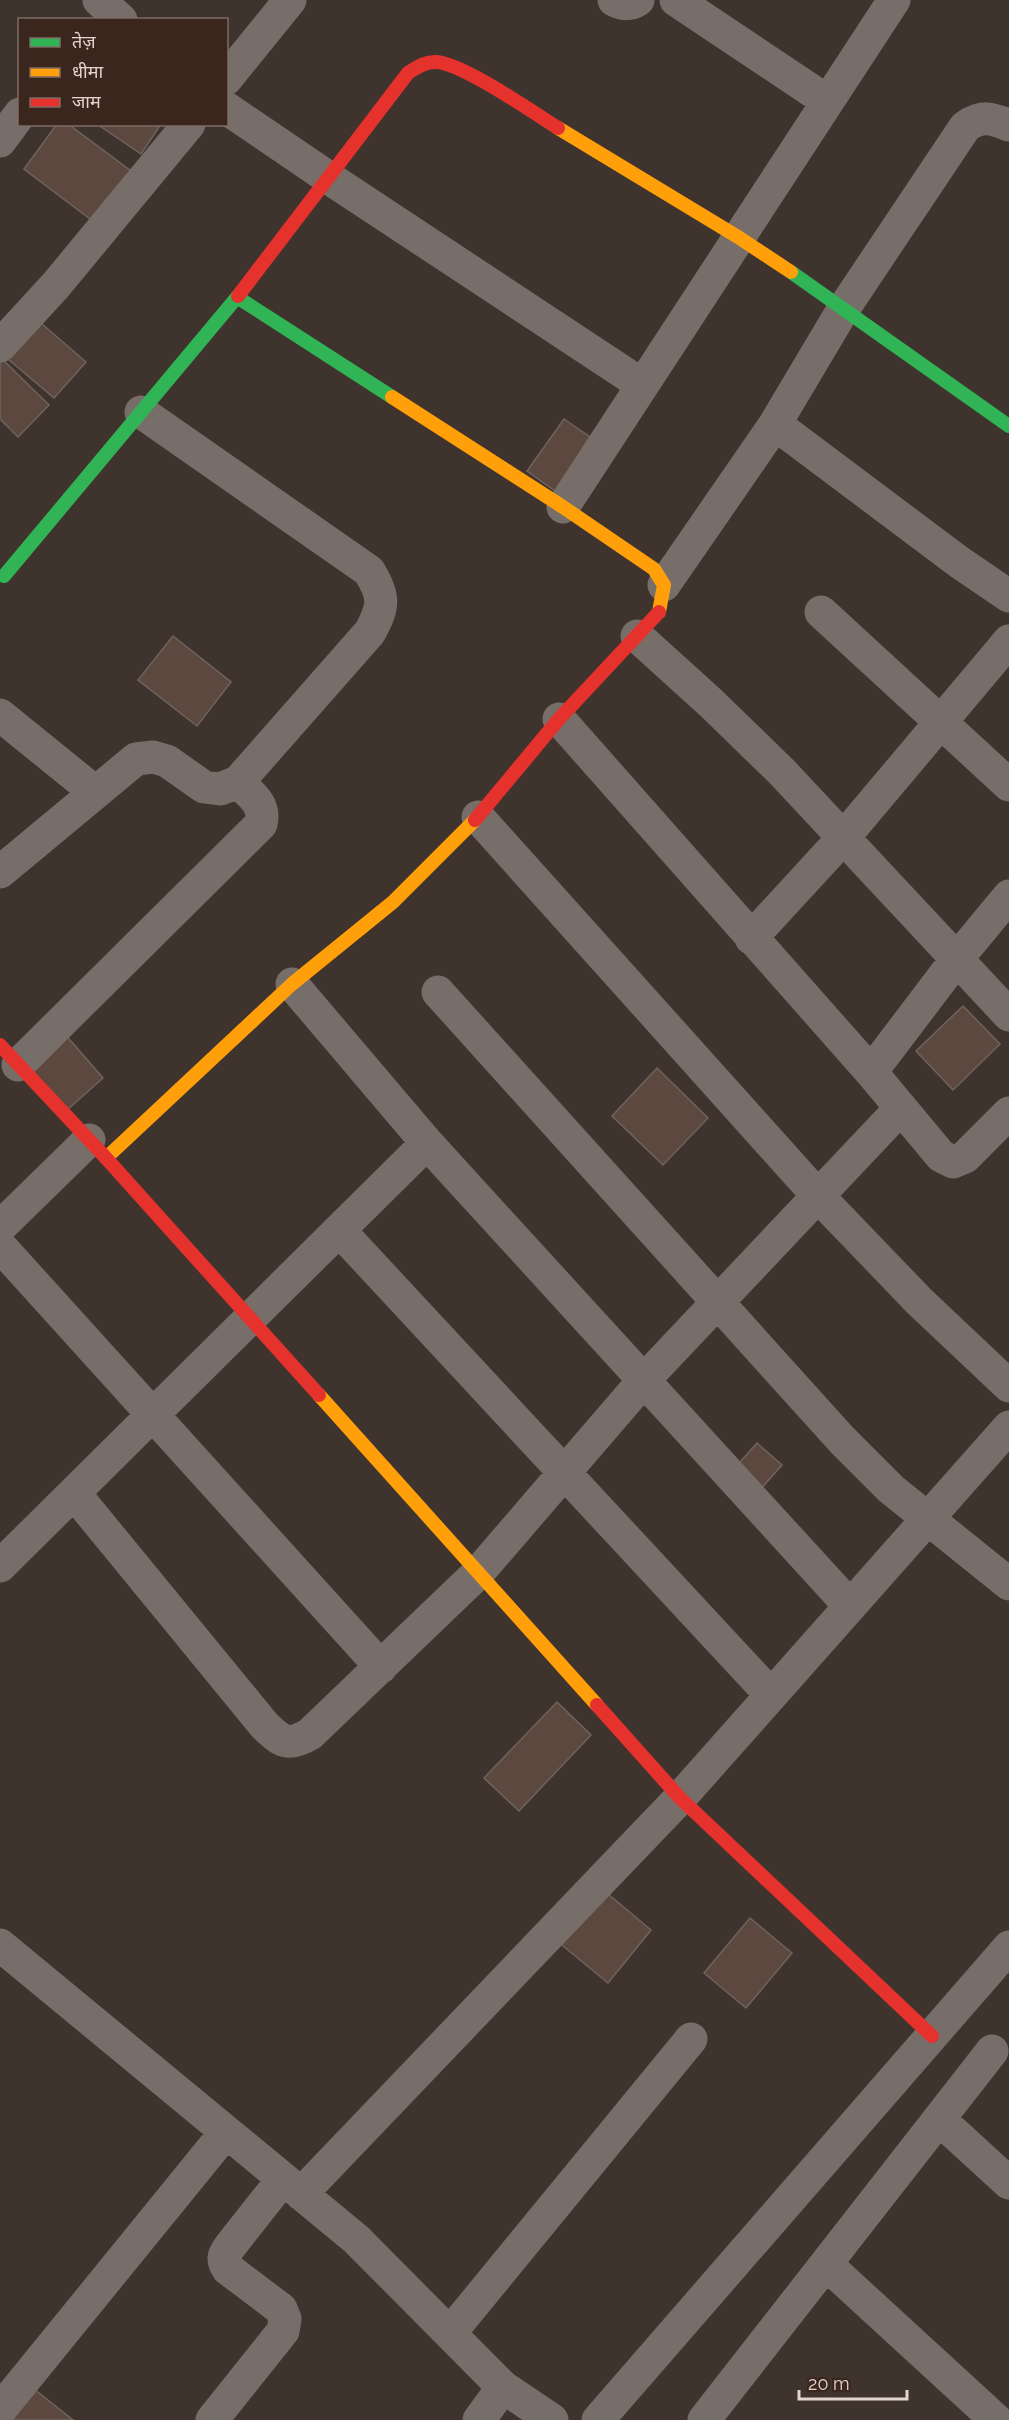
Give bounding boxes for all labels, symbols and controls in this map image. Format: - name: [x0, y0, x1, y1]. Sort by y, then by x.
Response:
- legend: [18, 18, 228, 126]
- text: तेज़: [72, 31, 96, 52]
- text: धीमा: [72, 61, 103, 82]
- text: जाम: [72, 91, 102, 112]
- scale bar: [799, 2363, 907, 2401]
- text: 20 m: [808, 2373, 850, 2394]

